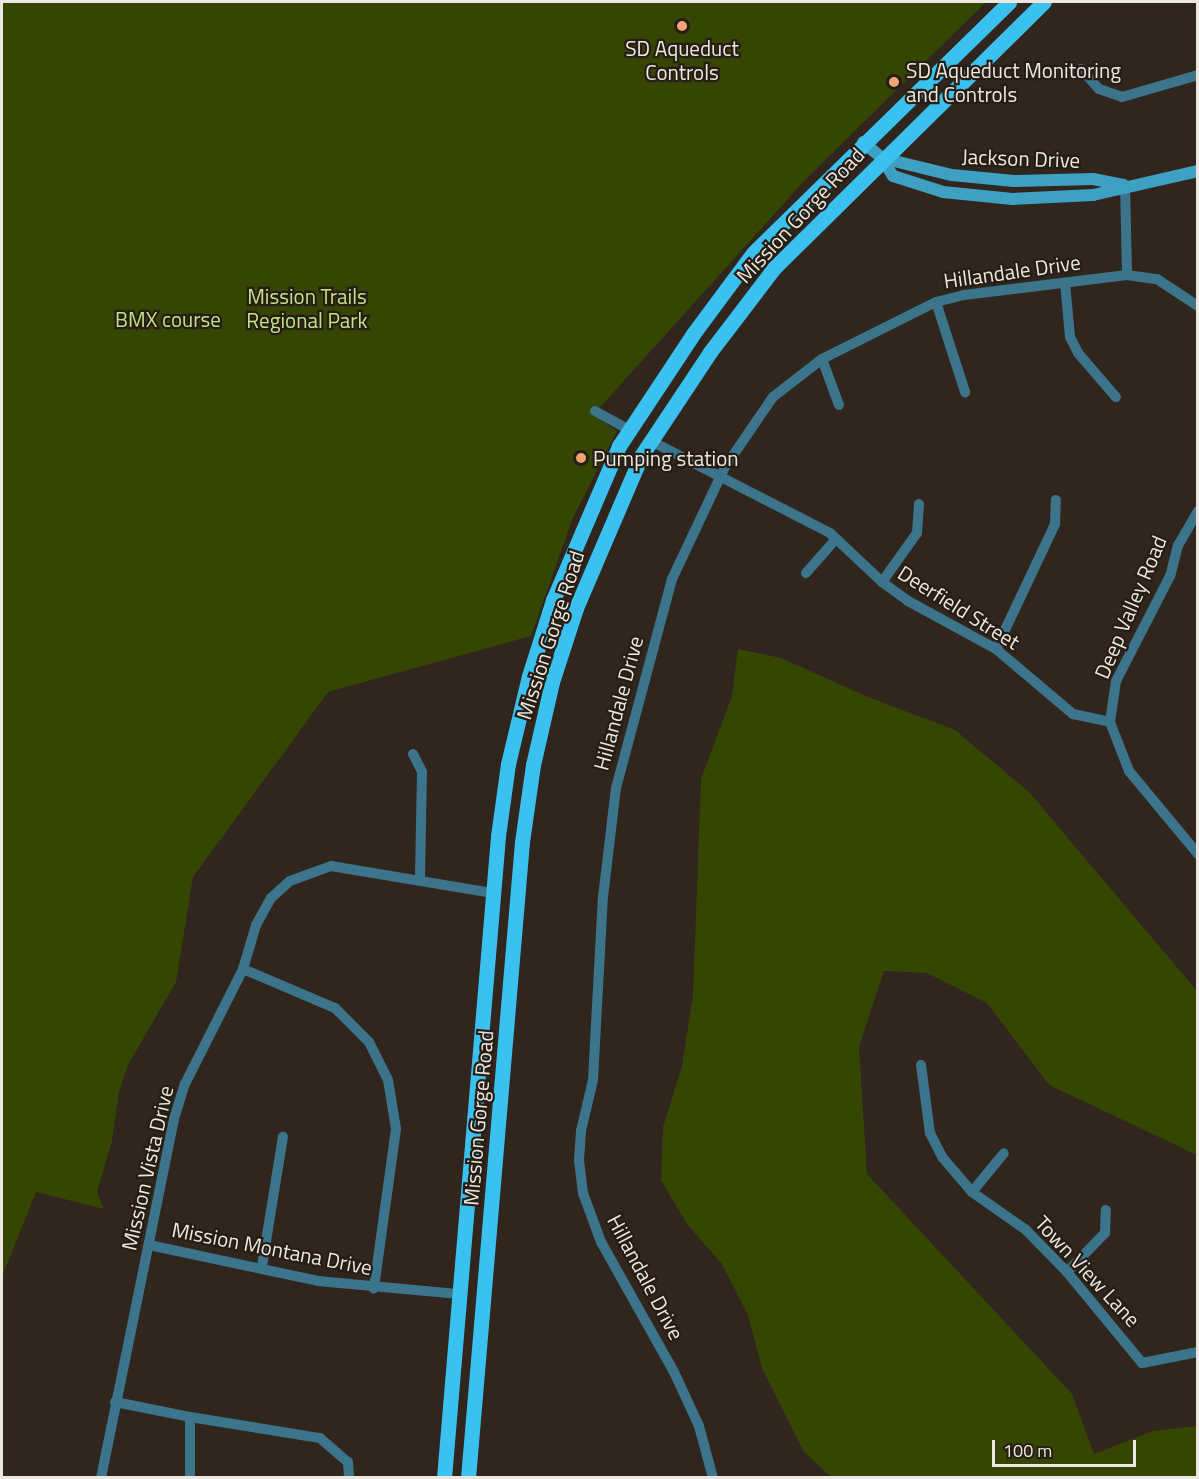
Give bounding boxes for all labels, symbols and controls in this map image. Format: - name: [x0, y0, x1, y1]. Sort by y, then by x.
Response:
- marker: SD Aqueduct Controls: [675, 19, 689, 33]
- place label: SD Aqueduct Controls: [625, 35, 739, 85]
- place label: SD Aqueduct Monitoring and Controls: [906, 57, 1121, 107]
- marker: SD Aqueduct Monitoring and Controls: [887, 75, 901, 89]
- street label: Mission Gorge Road: [731, 142, 869, 288]
- street label: Jackson Drive: [961, 143, 1081, 173]
- street label: Hillandale Drive: [942, 249, 1082, 293]
- park label: Mission Trails Regional Park: [246, 283, 368, 333]
- park label: BMX course: [115, 306, 221, 332]
- place label: Pumping station: [593, 445, 739, 471]
- marker: Pumping station: [574, 451, 588, 465]
- street label: Deep Valley Road: [1089, 532, 1171, 682]
- street label: Mission Gorge Road: [511, 547, 589, 723]
- street label: Deerfield Street: [893, 560, 1025, 654]
- street label: Hillandale Drive: [588, 633, 648, 773]
- street label: Mission Gorge Road: [458, 1029, 498, 1207]
- street label: Mission Vista Drive: [116, 1083, 178, 1253]
- street label: Hillandale Drive: [603, 1210, 689, 1344]
- street label: Town View Lane: [1030, 1210, 1146, 1332]
- street label: Mission Montana Drive: [170, 1216, 374, 1280]
- scale bar: [995, 1428, 1139, 1466]
- text: 100 m: [1003, 1437, 1052, 1464]

